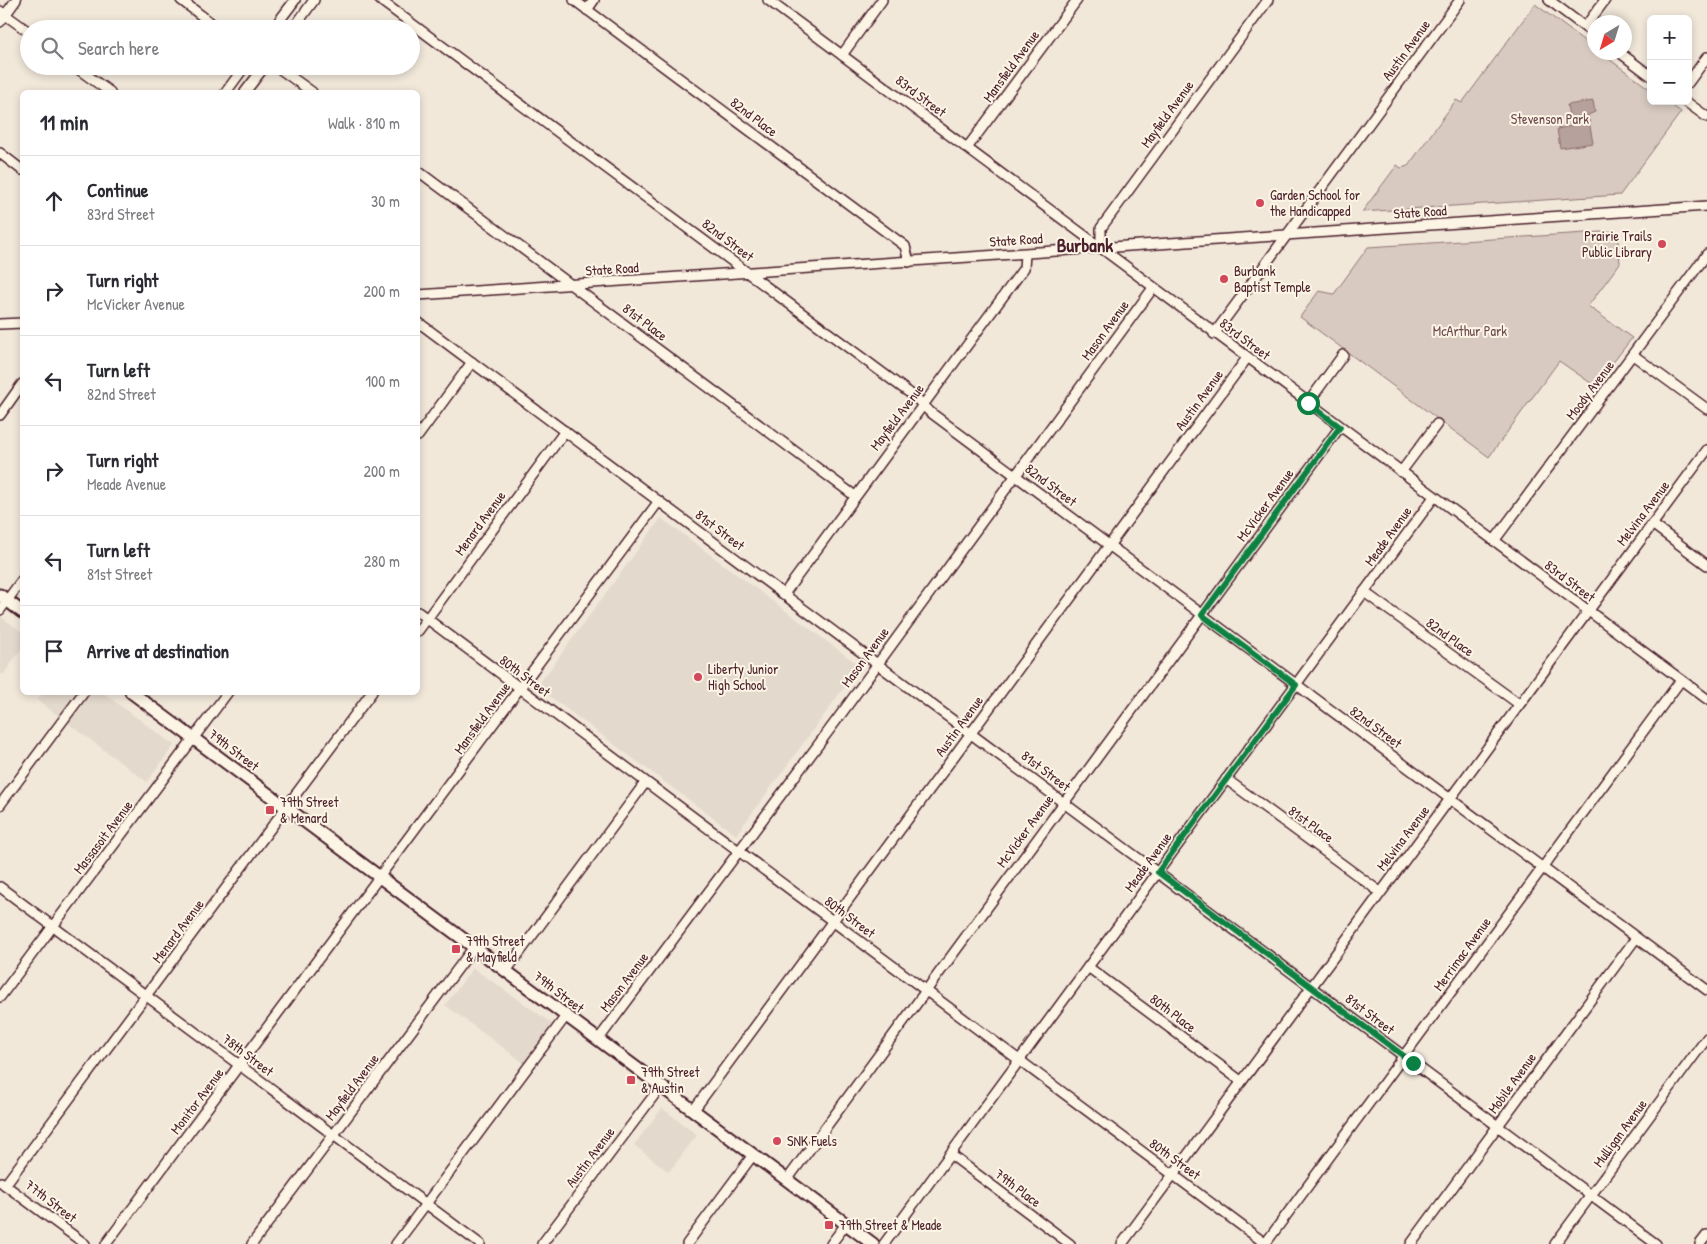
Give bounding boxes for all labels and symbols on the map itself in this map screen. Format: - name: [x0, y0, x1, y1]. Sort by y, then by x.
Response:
- street label: Austin Avenue: [1377, 15, 1434, 84]
- north arrow: [1587, 15, 1632, 60]
- street label: Mansfield Avenue: [978, 26, 1043, 106]
- street label: 83rd Street: [892, 70, 951, 121]
- street label: Mayfield Avenue: [1136, 76, 1199, 152]
- street label: 82nd Place: [727, 93, 782, 141]
- park label: Stevenson Park: [1511, 109, 1589, 128]
- place label: Garden School for the Handicapped: [1270, 185, 1361, 221]
- marker: Garden School for the Handicapped: [1254, 197, 1266, 209]
- street label: State Road: [1393, 200, 1448, 223]
- street label: 82nd Street: [699, 214, 758, 265]
- place label: Prairie Trails Public Library: [1582, 226, 1652, 262]
- street label: State Road: [989, 228, 1044, 251]
- district label: Burbank: [1057, 232, 1113, 258]
- marker: Prairie Trails Public Library: [1656, 238, 1668, 250]
- street label: State Road: [585, 257, 640, 280]
- place label: Burbank Baptist Temple: [1234, 261, 1311, 297]
- marker: Burbank Baptist Temple: [1218, 273, 1230, 285]
- street label: Mason Avenue: [1076, 296, 1133, 364]
- street label: 81st Place: [619, 299, 672, 345]
- street label: 83rd Street: [1216, 313, 1275, 364]
- park label: McArthur Park: [1433, 321, 1507, 340]
- street label: Moody Avenue: [1561, 356, 1619, 424]
- street label: Austin Avenue: [1170, 365, 1227, 434]
- street label: Mayfield Avenue: [865, 379, 929, 454]
- route start: [1297, 392, 1320, 415]
- street label: 82nd Street: [1022, 459, 1081, 510]
- street label: McVicker Avenue: [1232, 464, 1298, 545]
- street label: Melvina Avenue: [1612, 476, 1674, 549]
- street label: Menard Avenue: [450, 486, 510, 559]
- street label: Meade Avenue: [1360, 502, 1416, 569]
- street label: 81st Street: [692, 505, 749, 554]
- street label: 83rd Street: [1541, 555, 1600, 606]
- street label: 82nd Place: [1423, 613, 1478, 661]
- street label: Mason Avenue: [836, 623, 893, 691]
- street label: 80th Street: [496, 650, 555, 701]
- place label: Liberty Junior High School: [708, 659, 779, 695]
- marker: Liberty Junior High School: [692, 671, 704, 683]
- street label: Mansfield Avenue: [449, 678, 514, 758]
- street label: Austin Avenue: [930, 691, 987, 760]
- street label: 82nd Street: [1346, 701, 1406, 752]
- street label: 79th Street: [205, 724, 264, 775]
- street label: 81st Street: [1018, 746, 1075, 795]
- street label: McVicker Avenue: [992, 790, 1058, 871]
- place label: 79th Street & Menard: [280, 792, 339, 827]
- street label: Massasoit Avenue: [69, 796, 137, 877]
- street label: 81st Place: [1285, 801, 1338, 847]
- street label: Melvina Avenue: [1372, 801, 1434, 874]
- marker: 79th Street & Menard: [264, 804, 276, 816]
- street label: Meade Avenue: [1120, 828, 1176, 895]
- street label: 80th Street: [821, 891, 880, 942]
- street label: Menard Avenue: [147, 895, 208, 966]
- street label: Merrimac Avenue: [1428, 913, 1495, 994]
- place label: 79th Street & Mayfield: [466, 931, 525, 967]
- marker: 79th Street & Mayfield: [450, 943, 462, 955]
- street label: Mason Avenue: [595, 948, 652, 1015]
- street label: 79th Street: [530, 966, 589, 1017]
- street label: 80th Place: [1146, 989, 1201, 1036]
- street label: 81st Street: [1342, 989, 1399, 1038]
- street label: 78th Street: [219, 1029, 278, 1080]
- street label: Mobile Avenue: [1483, 1048, 1540, 1117]
- street label: Mayfield Avenue: [320, 1049, 384, 1124]
- route end: [1402, 1052, 1425, 1075]
- place label: 79th Street & Austin: [641, 1062, 700, 1097]
- street label: Monitor Avenue: [166, 1063, 228, 1138]
- marker: 79th Street & Austin: [625, 1074, 637, 1086]
- street label: Mulligan Avenue: [1588, 1094, 1652, 1171]
- street label: Austin Avenue: [561, 1122, 619, 1191]
- place label: SNK Fuels: [787, 1131, 837, 1150]
- street label: 80th Street: [1146, 1134, 1205, 1184]
- marker: SNK Fuels: [771, 1135, 783, 1147]
- street label: 79th Place: [991, 1164, 1045, 1211]
- street label: 77th Street: [21, 1175, 81, 1226]
- place label: 79th Street & Meade: [839, 1215, 942, 1234]
- marker: 79th Street & Meade: [823, 1219, 835, 1231]

